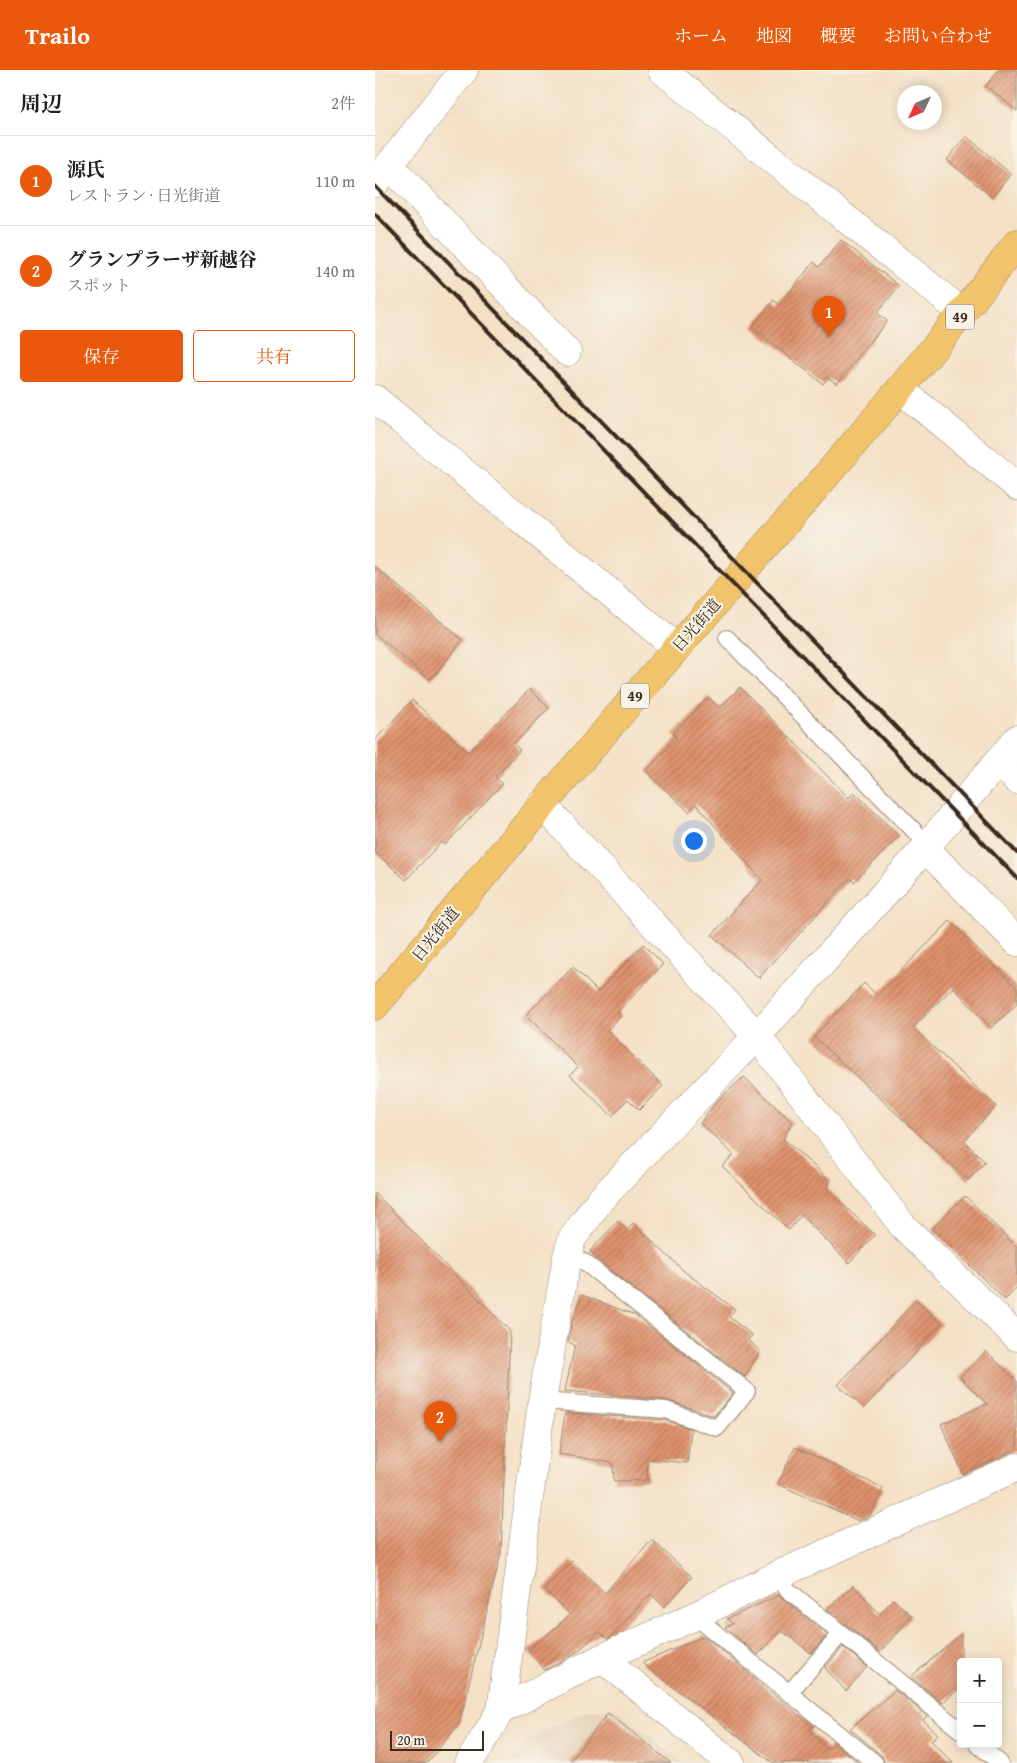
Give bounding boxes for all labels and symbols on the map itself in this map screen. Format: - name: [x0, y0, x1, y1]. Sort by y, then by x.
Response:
- north arrow: [897, 85, 942, 130]
- pin: 1: [813, 296, 845, 337]
- road number: 49: [946, 304, 974, 330]
- street label: 日光街道: [666, 593, 726, 657]
- road number: 49: [621, 684, 649, 708]
- your location: [681, 828, 707, 854]
- street label: 日光街道: [406, 902, 464, 966]
- pin: 2: [424, 1401, 456, 1442]
- scale bar: [390, 1728, 484, 1751]

